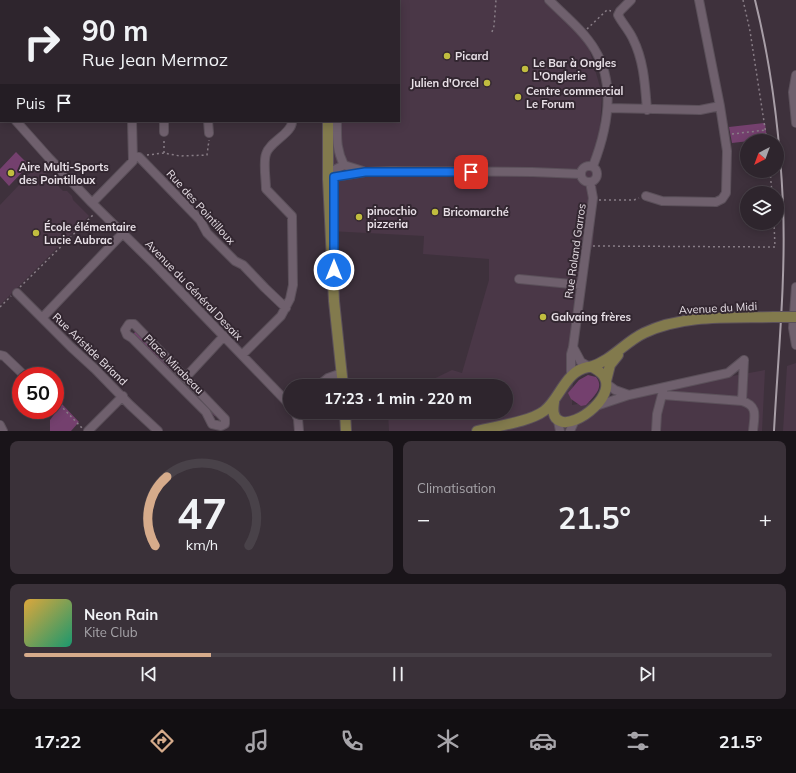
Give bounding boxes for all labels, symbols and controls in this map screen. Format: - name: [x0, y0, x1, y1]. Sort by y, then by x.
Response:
- text: 90 m: [82, 13, 148, 48]
- icon: right: [16, 16, 68, 68]
- text: Rue Jean Mermoz: [82, 48, 228, 71]
- place label: Picard: [455, 49, 489, 63]
- marker: Picard: [442, 51, 452, 61]
- place label: Le Bar à Ongles L'Onglerie: [533, 56, 617, 83]
- marker: Le Bar à Ongles L'Onglerie: [520, 64, 530, 74]
- place label: Julien d'Orcel: [410, 76, 479, 90]
- marker: Julien d'Orcel: [482, 78, 492, 88]
- place label: Centre commercial Le Forum: [526, 84, 623, 111]
- icon: arrive: [53, 92, 75, 114]
- marker: Centre commercial Le Forum: [513, 92, 523, 102]
- text: Puis: [16, 94, 45, 113]
- north arrow: [740, 134, 784, 178]
- map controls: [740, 134, 784, 230]
- pin: [454, 155, 488, 189]
- place label: Aire Multi-Sports des Pointilloux: [19, 160, 109, 187]
- icon: arrive: [460, 161, 482, 183]
- street label: Rue des Pointilloux: [164, 167, 238, 248]
- marker: Aire Multi-Sports des Pointilloux: [6, 168, 16, 178]
- button: layers: [740, 186, 784, 230]
- street label: Rue Roland Garros: [561, 202, 589, 300]
- place label: pinocchio pizzeria: [367, 204, 417, 231]
- place label: Bricomarché: [443, 205, 509, 219]
- marker: Bricomarché: [430, 207, 440, 217]
- marker: pinocchio pizzeria: [354, 212, 364, 222]
- place label: École élémentaire Lucie Aubrac: [44, 220, 136, 247]
- marker: École élémentaire Lucie Aubrac: [31, 228, 41, 238]
- street label: Avenue du Général Desaix: [142, 237, 246, 343]
- position arrow: [313, 249, 355, 291]
- street label: Avenue du Midi: [679, 299, 757, 317]
- street label: Rue Aristide Briand: [50, 310, 130, 388]
- place label: Galvaing frères: [551, 310, 631, 324]
- marker: Galvaing frères: [538, 312, 548, 322]
- street label: Place Mirabeau: [141, 331, 207, 397]
- speed limit sign: 50: [12, 367, 64, 419]
- text: 17:23 · 1 min · 220 m: [324, 389, 472, 408]
- text: Climatisation: [417, 480, 496, 496]
- text: 47: [177, 486, 226, 538]
- text: 21.5°: [558, 499, 631, 537]
- text: −: [417, 505, 430, 533]
- text: +: [759, 505, 772, 533]
- text: km/h: [185, 535, 218, 553]
- text: Neon Rain: [84, 605, 158, 624]
- text: Kite Club: [84, 624, 138, 640]
- icon: previous: [138, 663, 160, 685]
- icon: pause: [387, 663, 409, 685]
- icon: next: [636, 663, 658, 685]
- icon: directions: [148, 727, 176, 755]
- icon: music: [243, 727, 271, 755]
- icon: phone: [338, 727, 366, 755]
- icon: climate: [434, 727, 462, 755]
- icon: car: [529, 727, 557, 755]
- icon: filters: [624, 727, 652, 755]
- text: 17:22: [34, 730, 81, 753]
- text: 21.5°: [719, 730, 762, 753]

